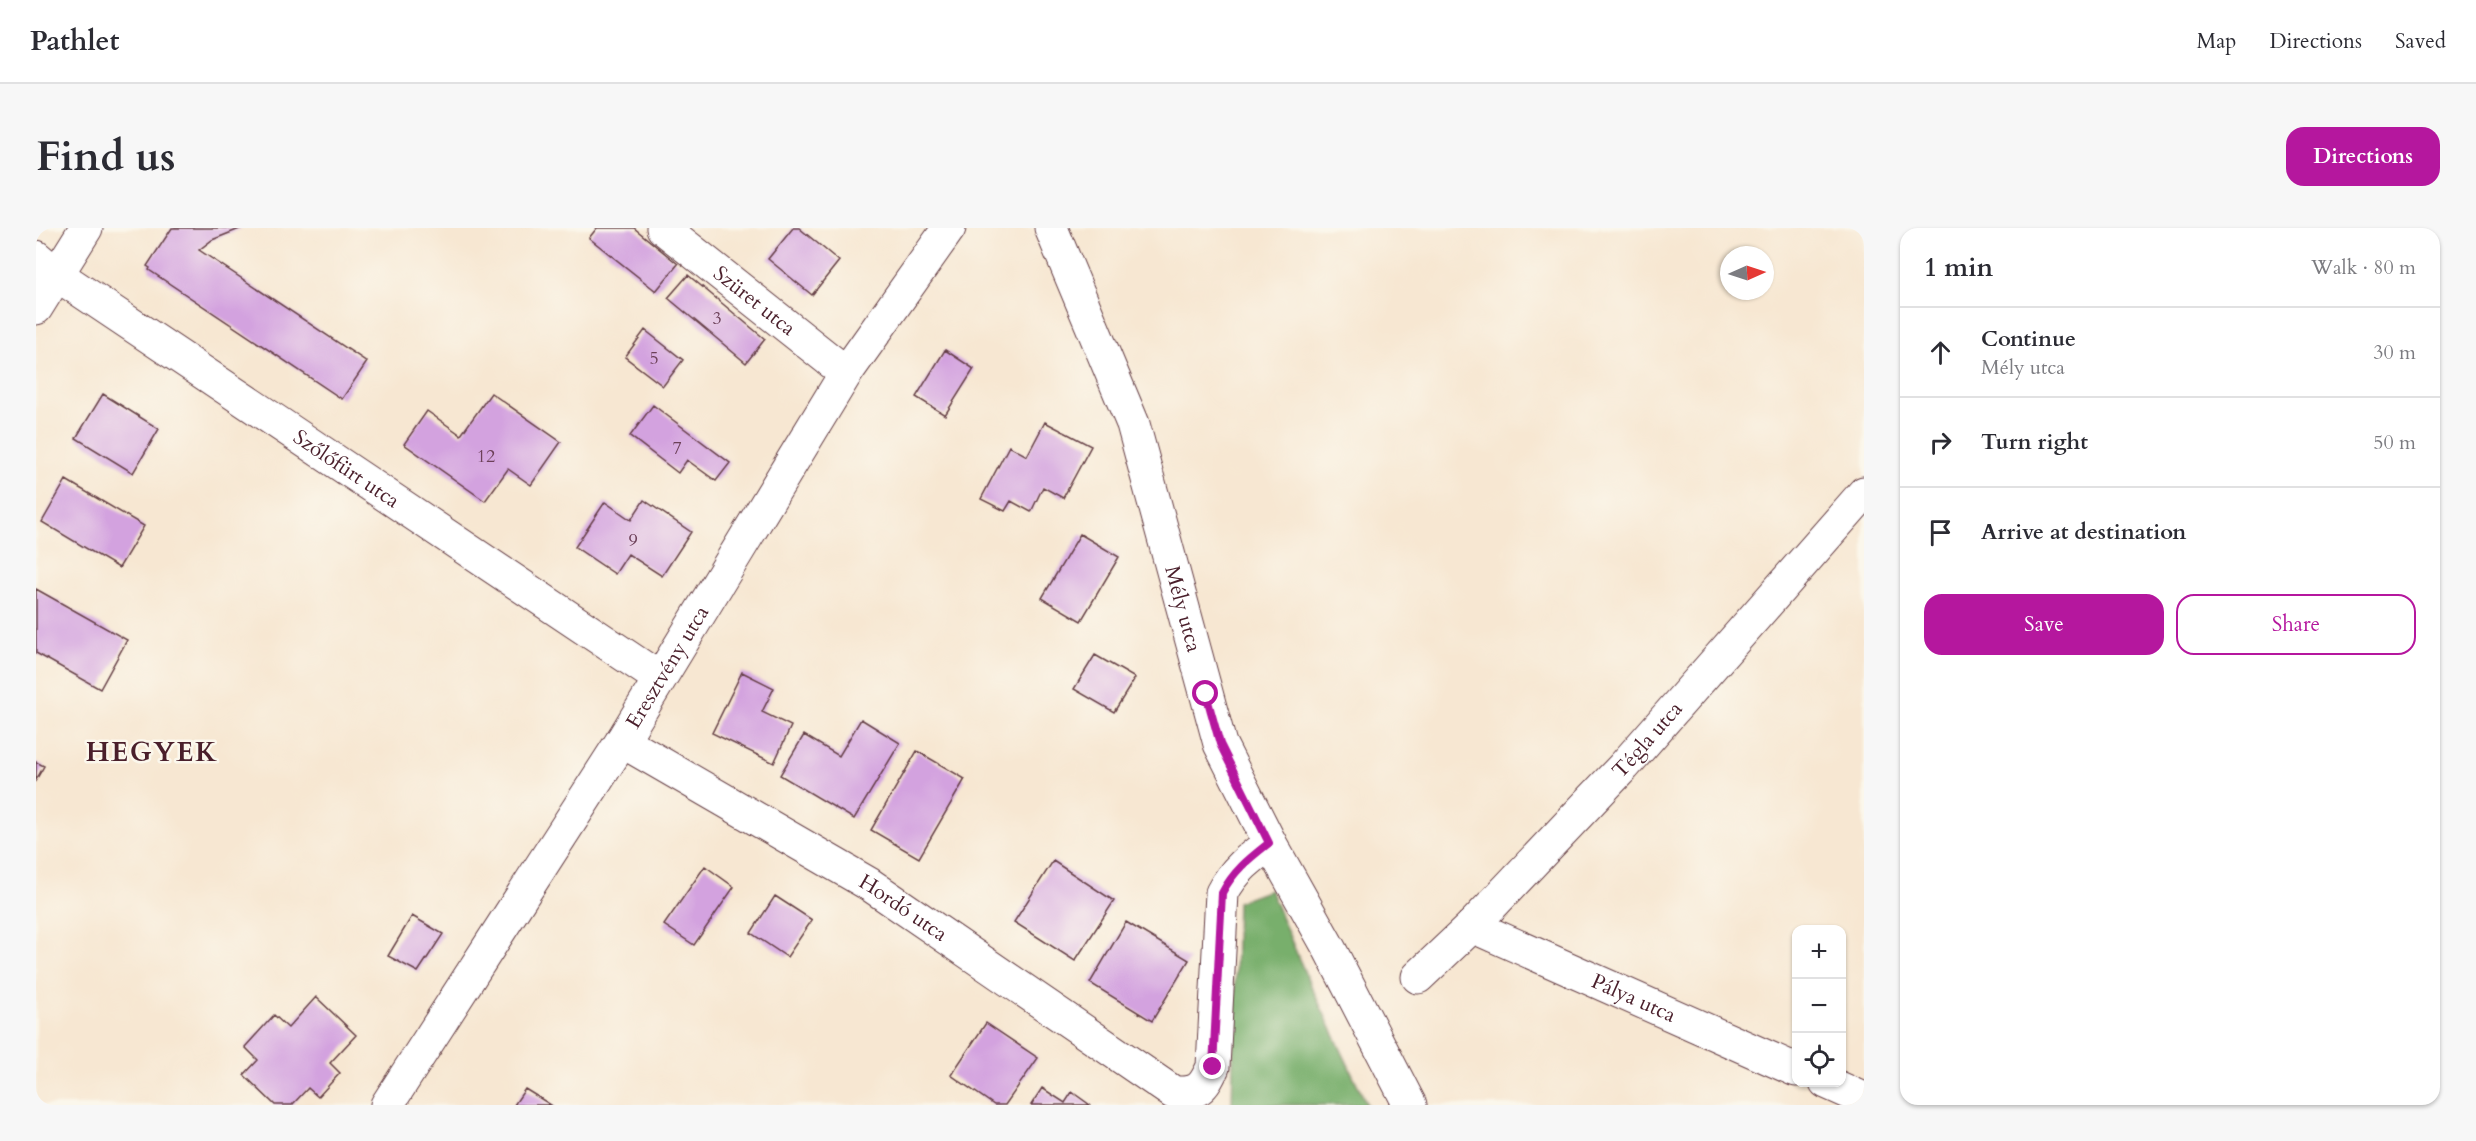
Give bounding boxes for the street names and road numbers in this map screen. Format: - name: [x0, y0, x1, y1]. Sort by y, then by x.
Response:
- street label: Szüret utca: [707, 259, 802, 342]
- street label: Szőlőfürt utca: [288, 422, 406, 515]
- street label: Mély utca: [1158, 562, 1209, 655]
- street label: Eresztvény utca: [619, 600, 716, 734]
- street label: Tégla utca: [1605, 695, 1689, 785]
- street label: Hordó utca: [854, 867, 953, 948]
- street label: Pálya utca: [1587, 966, 1681, 1029]

